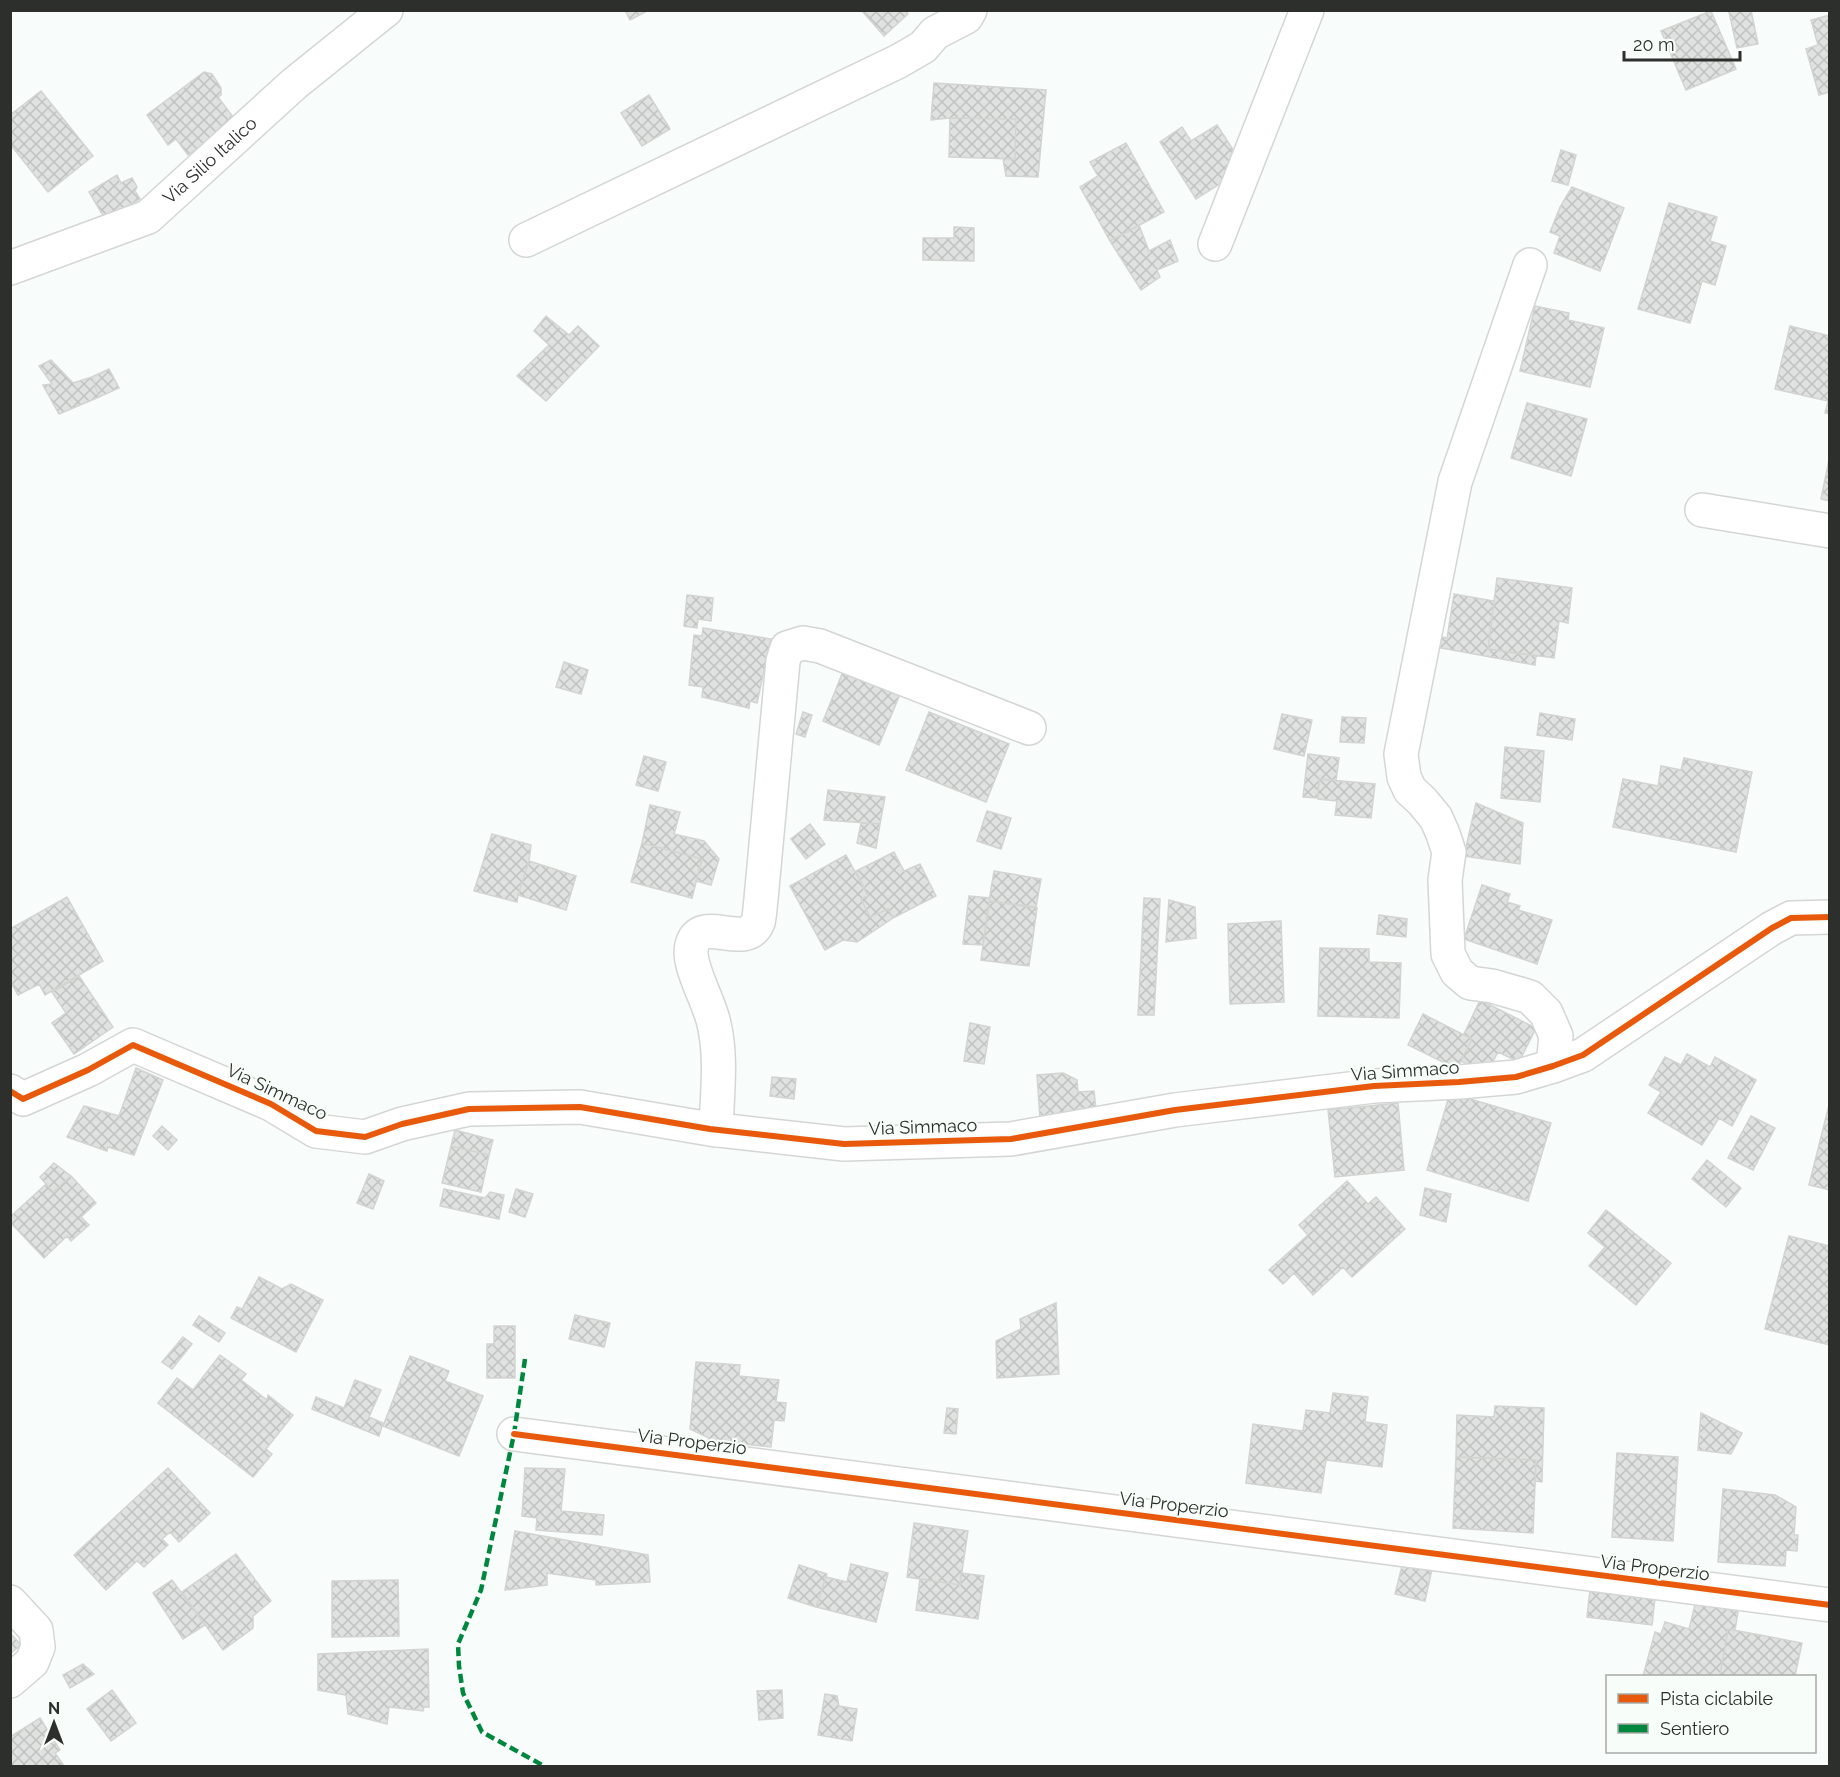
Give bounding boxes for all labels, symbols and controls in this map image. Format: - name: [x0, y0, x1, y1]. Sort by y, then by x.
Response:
- scale bar: [1624, 24, 1740, 62]
- text: 20 m: [1633, 34, 1675, 55]
- street label: Via Silio Italico: [159, 112, 261, 208]
- street label: Via Simmaco: [1350, 1056, 1460, 1085]
- street label: Via Simmaco: [223, 1059, 331, 1124]
- street label: Via Simmaco: [868, 1114, 978, 1139]
- street label: Via Properzio: [636, 1424, 748, 1459]
- street label: Via Properzio: [1118, 1487, 1230, 1522]
- street label: Via Properzio: [1599, 1550, 1711, 1585]
- legend: [1606, 1675, 1816, 1753]
- text: Pista ciclabile: [1660, 1688, 1774, 1709]
- north arrow: [24, 1693, 84, 1753]
- text: N: [48, 1699, 60, 1718]
- text: Sentiero: [1660, 1718, 1729, 1739]

